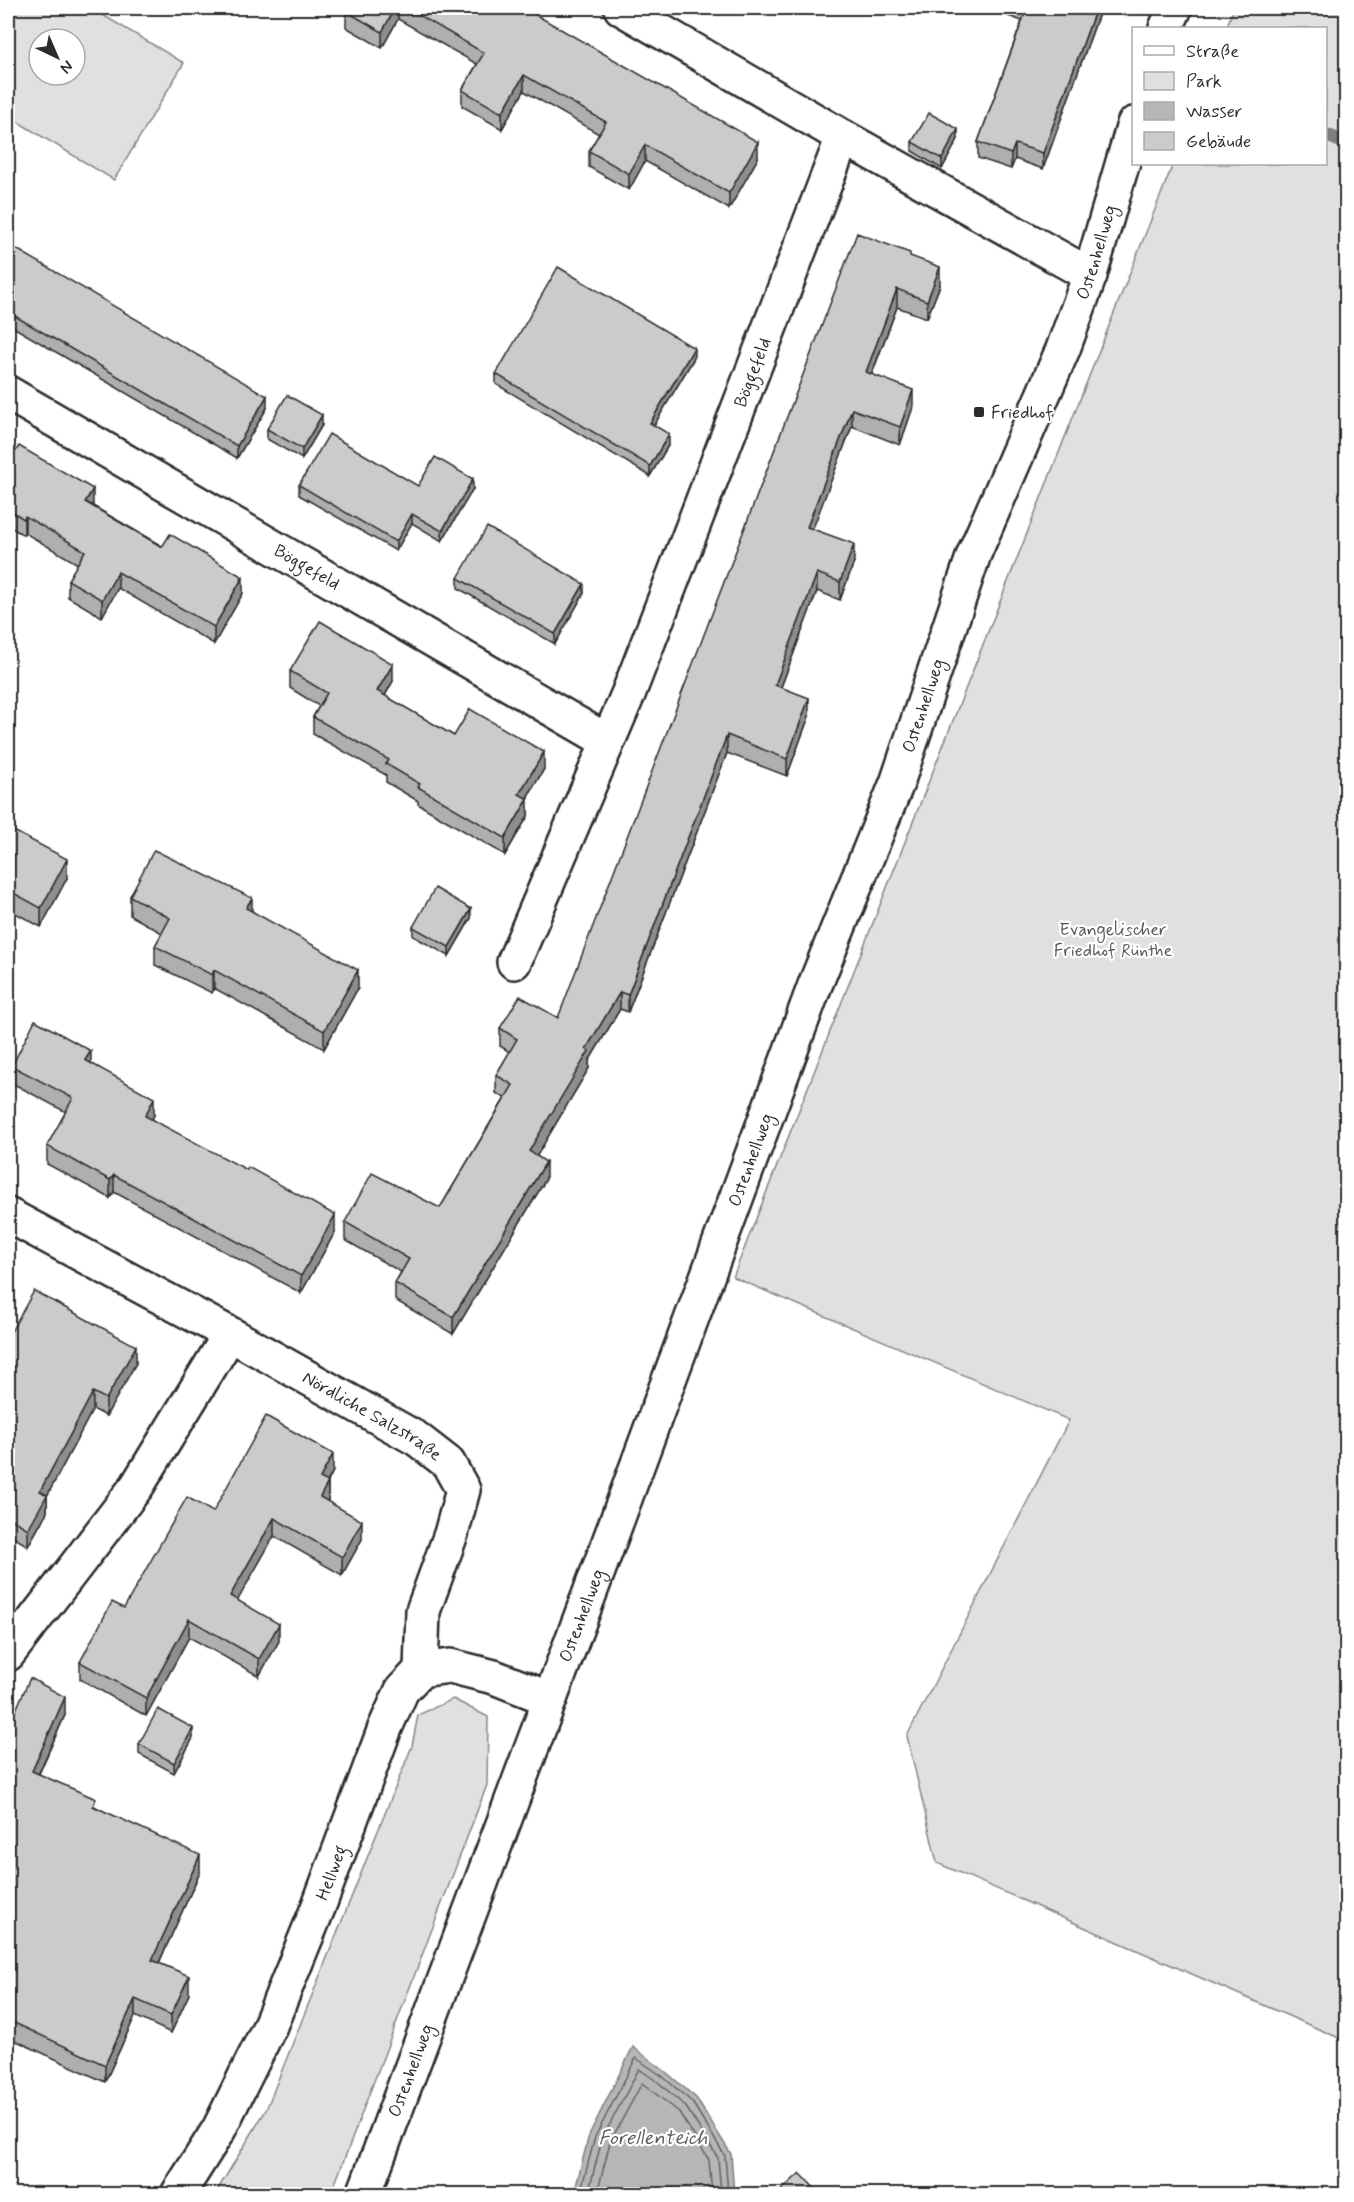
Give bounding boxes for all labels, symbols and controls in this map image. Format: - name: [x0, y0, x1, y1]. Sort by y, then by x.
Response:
- north arrow: [27, 27, 87, 87]
- legend: [1132, 27, 1327, 165]
- text: Straße: [1186, 40, 1239, 64]
- text: N: [55, 55, 78, 78]
- text: Park: [1186, 70, 1222, 94]
- text: Wasser: [1186, 100, 1243, 124]
- text: Gebäude: [1186, 130, 1251, 154]
- street label: Ostenhellweg: [1071, 202, 1124, 303]
- street label: Böggefeld: [729, 334, 777, 411]
- place label: Friedhof: [991, 401, 1053, 425]
- marker: Friedhof: [972, 405, 986, 419]
- street label: Böggefeld: [269, 539, 344, 596]
- street label: Ostenhellweg: [897, 656, 952, 756]
- park label: Evangelischer Friedhof Rünthe: [1054, 918, 1172, 963]
- street label: Ostenhellweg: [723, 1110, 780, 1210]
- street label: Nördliche Salzstraße: [298, 1366, 447, 1467]
- street label: Ostenhellweg: [554, 1566, 612, 1666]
- street label: Hellweg: [311, 1842, 355, 1904]
- street label: Ostenhellweg: [383, 2021, 441, 2121]
- water label: Forellenteich: [599, 2125, 708, 2152]

